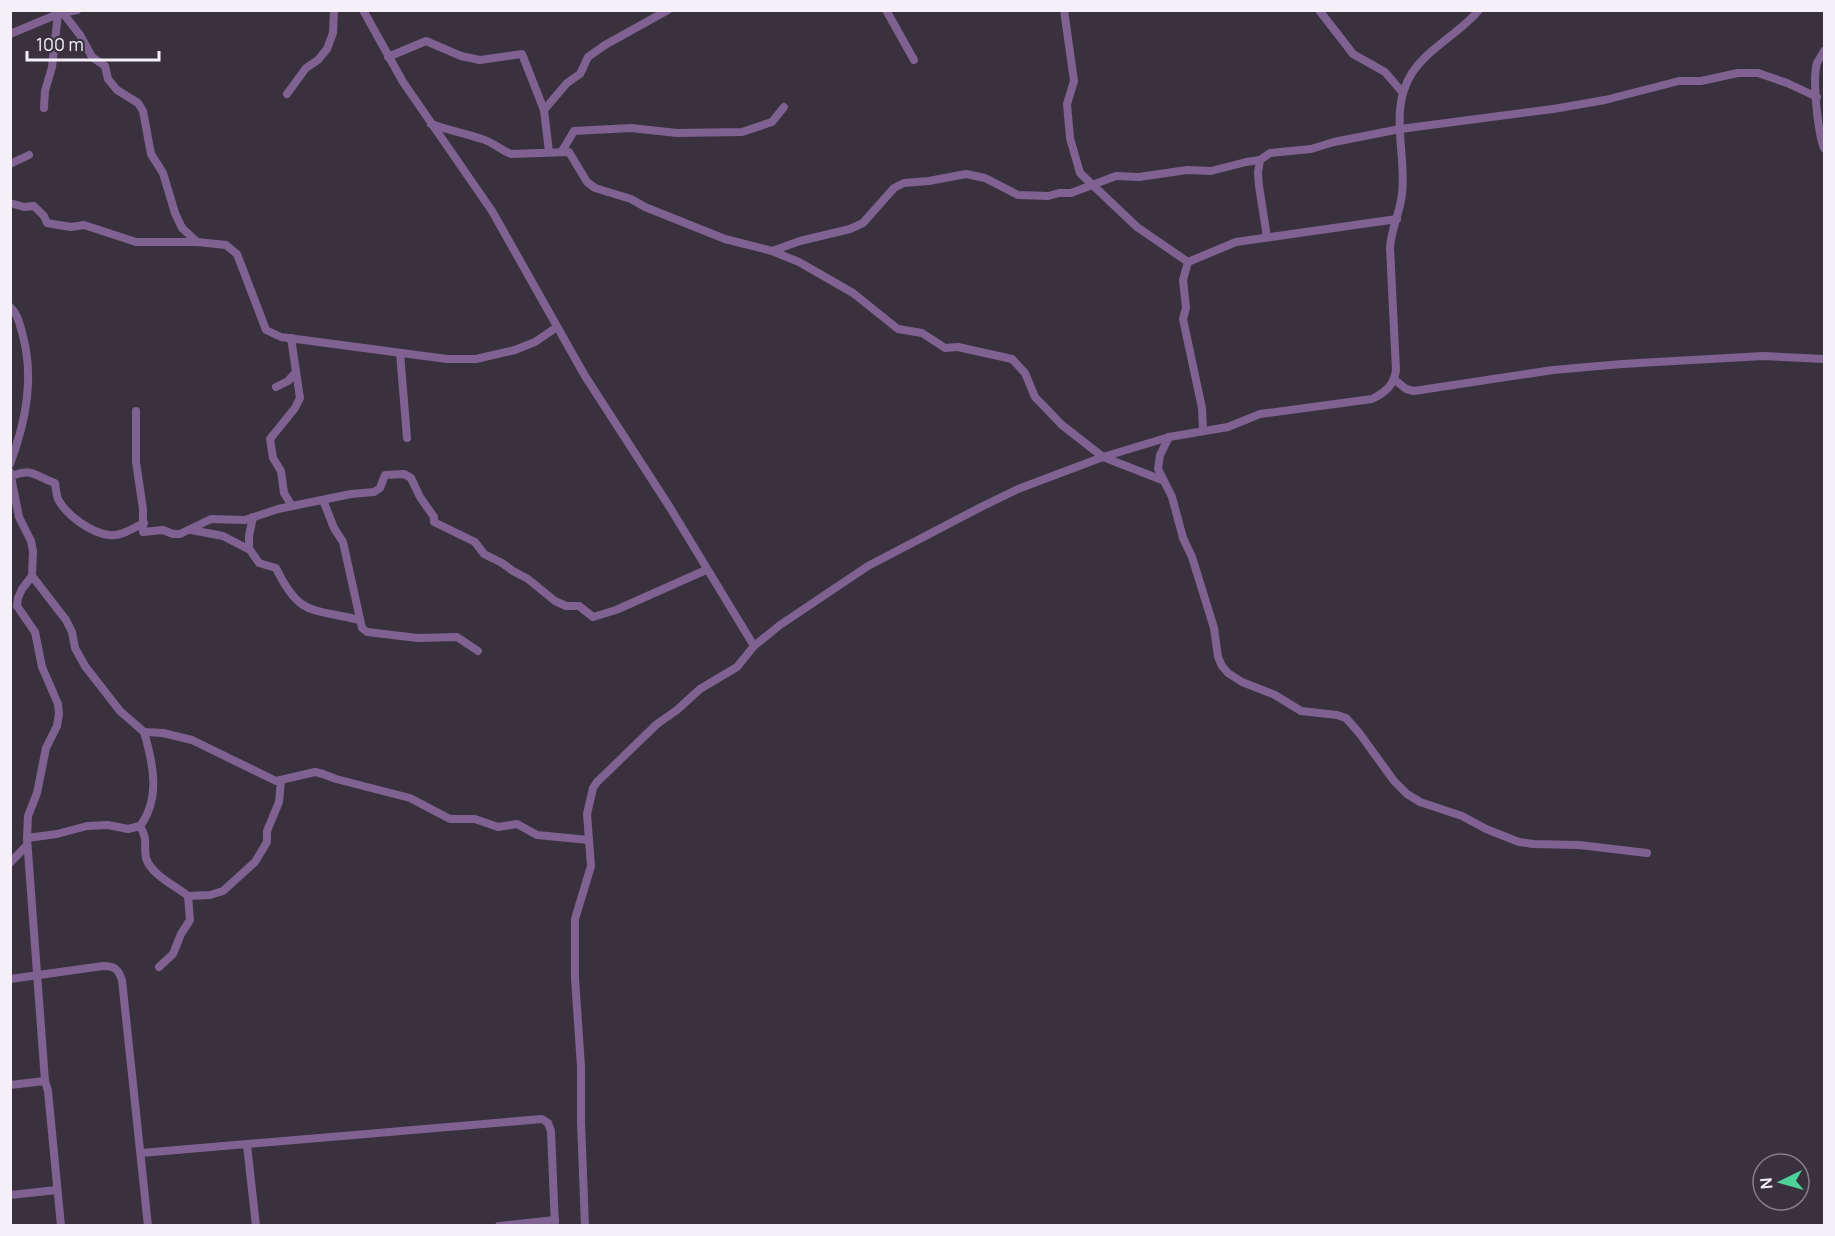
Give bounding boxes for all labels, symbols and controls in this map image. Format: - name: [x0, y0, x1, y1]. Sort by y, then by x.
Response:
- scale bar: [27, 24, 159, 62]
- text: 100 m: [36, 32, 84, 56]
- north arrow: [1751, 1152, 1811, 1212]
- text: N: [1755, 1177, 1778, 1190]

